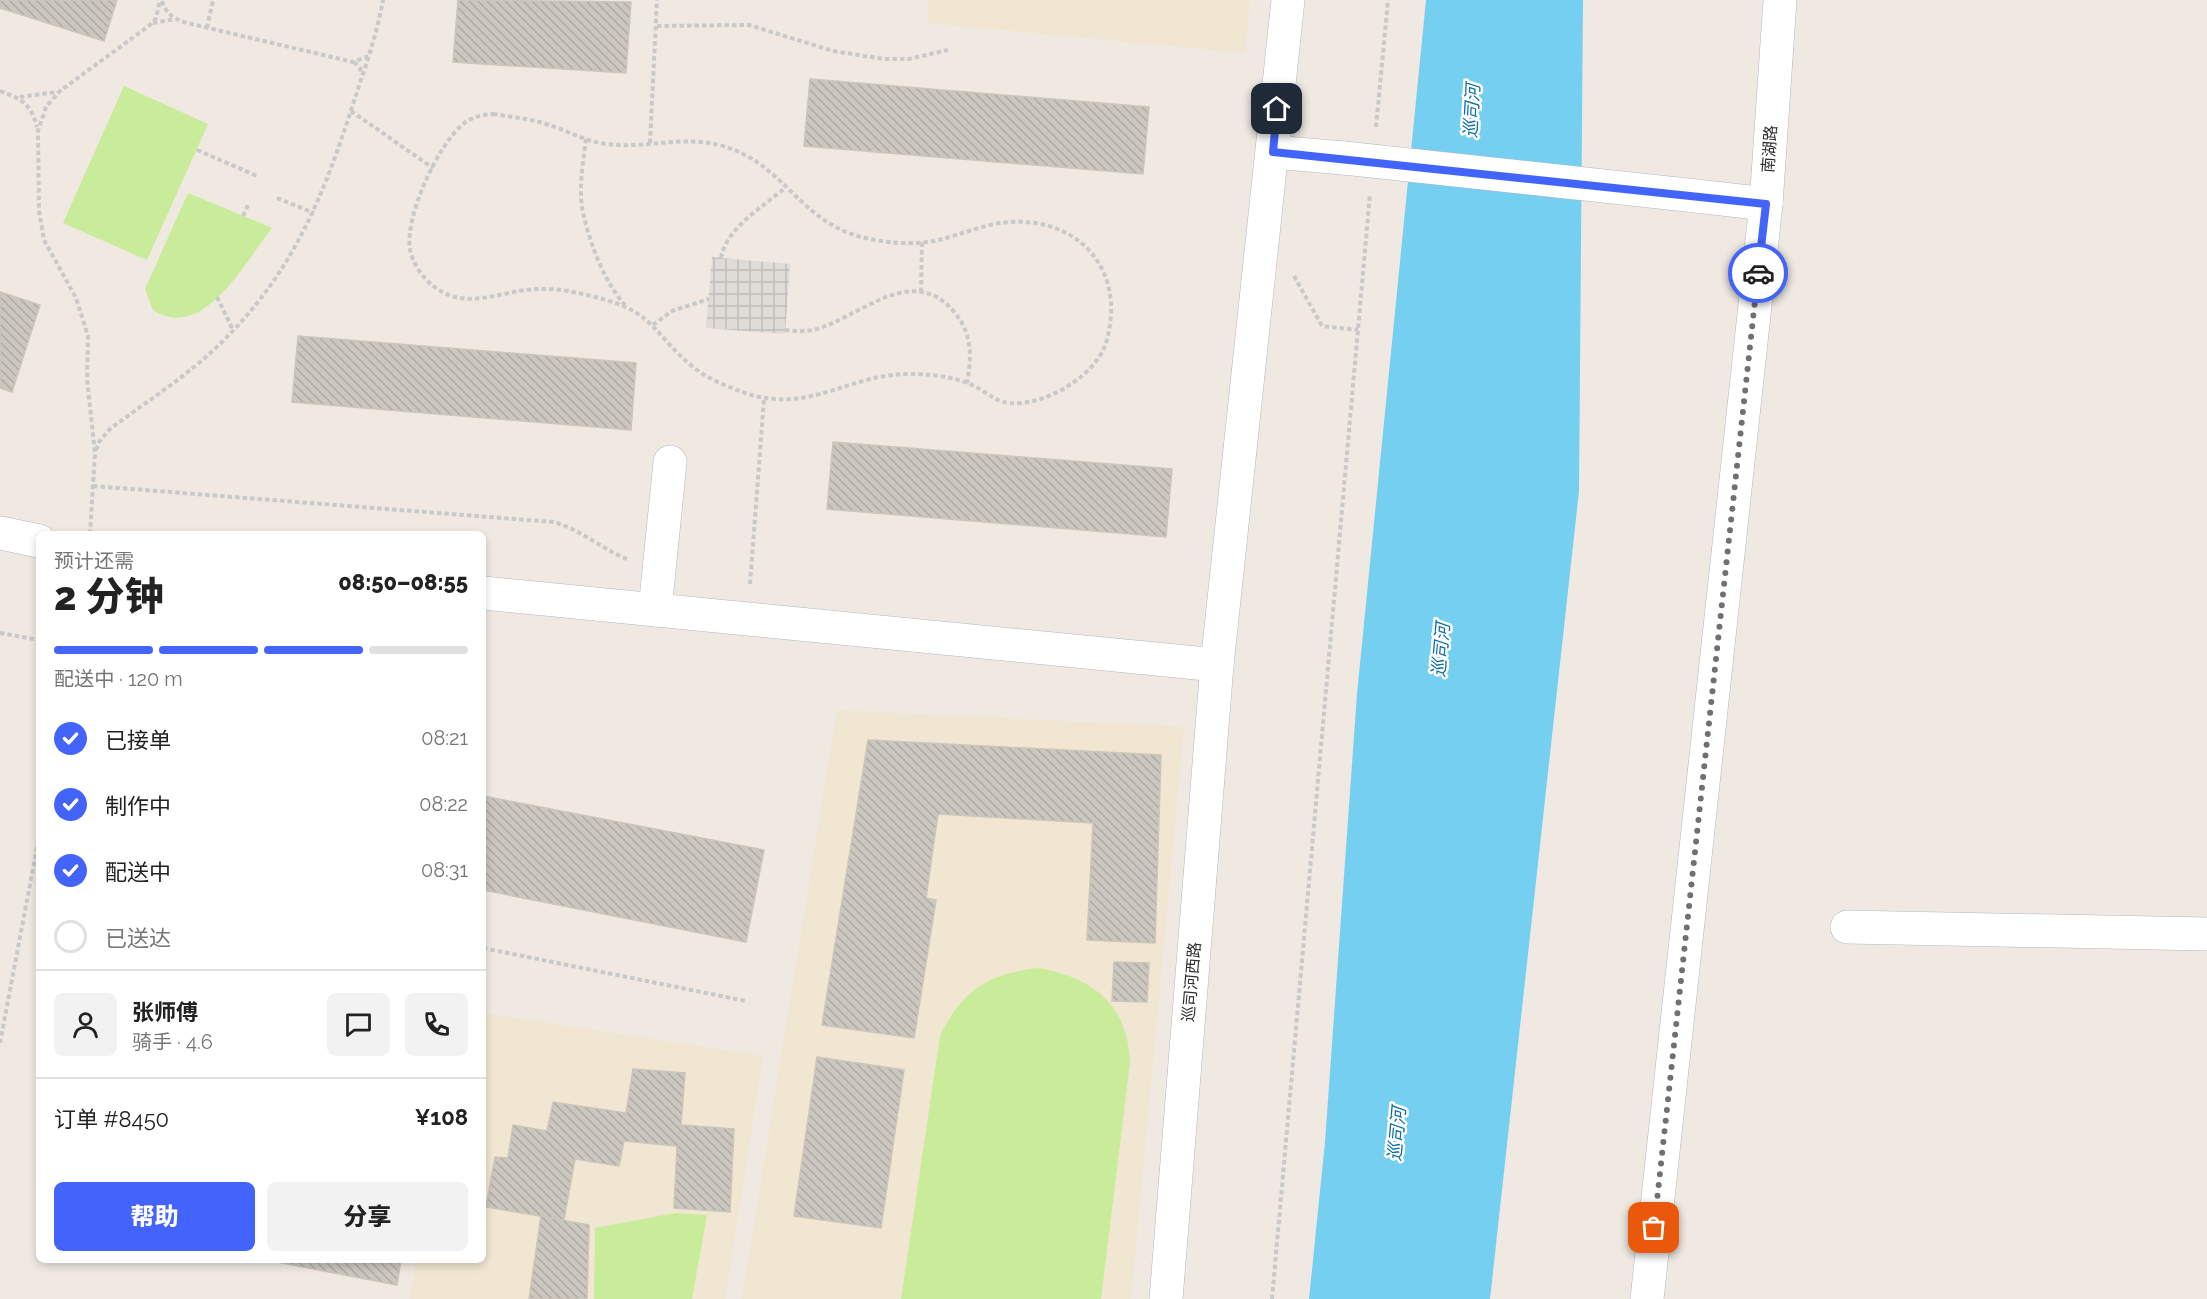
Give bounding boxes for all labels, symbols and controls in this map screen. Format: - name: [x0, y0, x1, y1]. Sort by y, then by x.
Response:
- water label: 巡司河: [1460, 80, 1484, 138]
- pin: [1251, 83, 1302, 134]
- icon: home: [1260, 92, 1293, 125]
- street label: 南湖路: [1758, 124, 1781, 174]
- courier: [1728, 243, 1788, 303]
- icon: car: [1742, 257, 1775, 290]
- text: 预计还需: [54, 549, 134, 573]
- text: 08:50–08:55: [338, 569, 468, 595]
- text: 2 分钟: [54, 573, 164, 619]
- water label: 巡司河: [1428, 619, 1454, 678]
- text: 配送中 · 120 m: [54, 667, 183, 691]
- icon: check: [54, 722, 87, 755]
- text: 08:21: [421, 726, 468, 750]
- text: 已接单: [105, 727, 171, 753]
- icon: check: [54, 788, 87, 821]
- text: 08:22: [419, 792, 468, 816]
- text: 制作中: [105, 793, 171, 819]
- icon: check: [54, 854, 87, 887]
- text: 08:31: [421, 858, 468, 882]
- text: 配送中: [105, 859, 171, 885]
- text: 已送达: [105, 925, 171, 951]
- street label: 巡司河西路: [1179, 941, 1204, 1023]
- button: person: [54, 993, 117, 1056]
- button: chat: [327, 993, 390, 1056]
- button: phone: [405, 993, 468, 1056]
- text: 张师傅: [132, 999, 198, 1025]
- text: 骑手 · 4.6: [132, 1030, 213, 1054]
- water label: 巡司河: [1384, 1103, 1410, 1162]
- text: ¥108: [415, 1104, 468, 1130]
- text: 订单 #8450: [54, 1106, 169, 1132]
- button: 帮助: [54, 1182, 255, 1251]
- button: 分享: [267, 1182, 468, 1251]
- pin: [1628, 1202, 1679, 1253]
- icon: bag: [1637, 1211, 1670, 1244]

